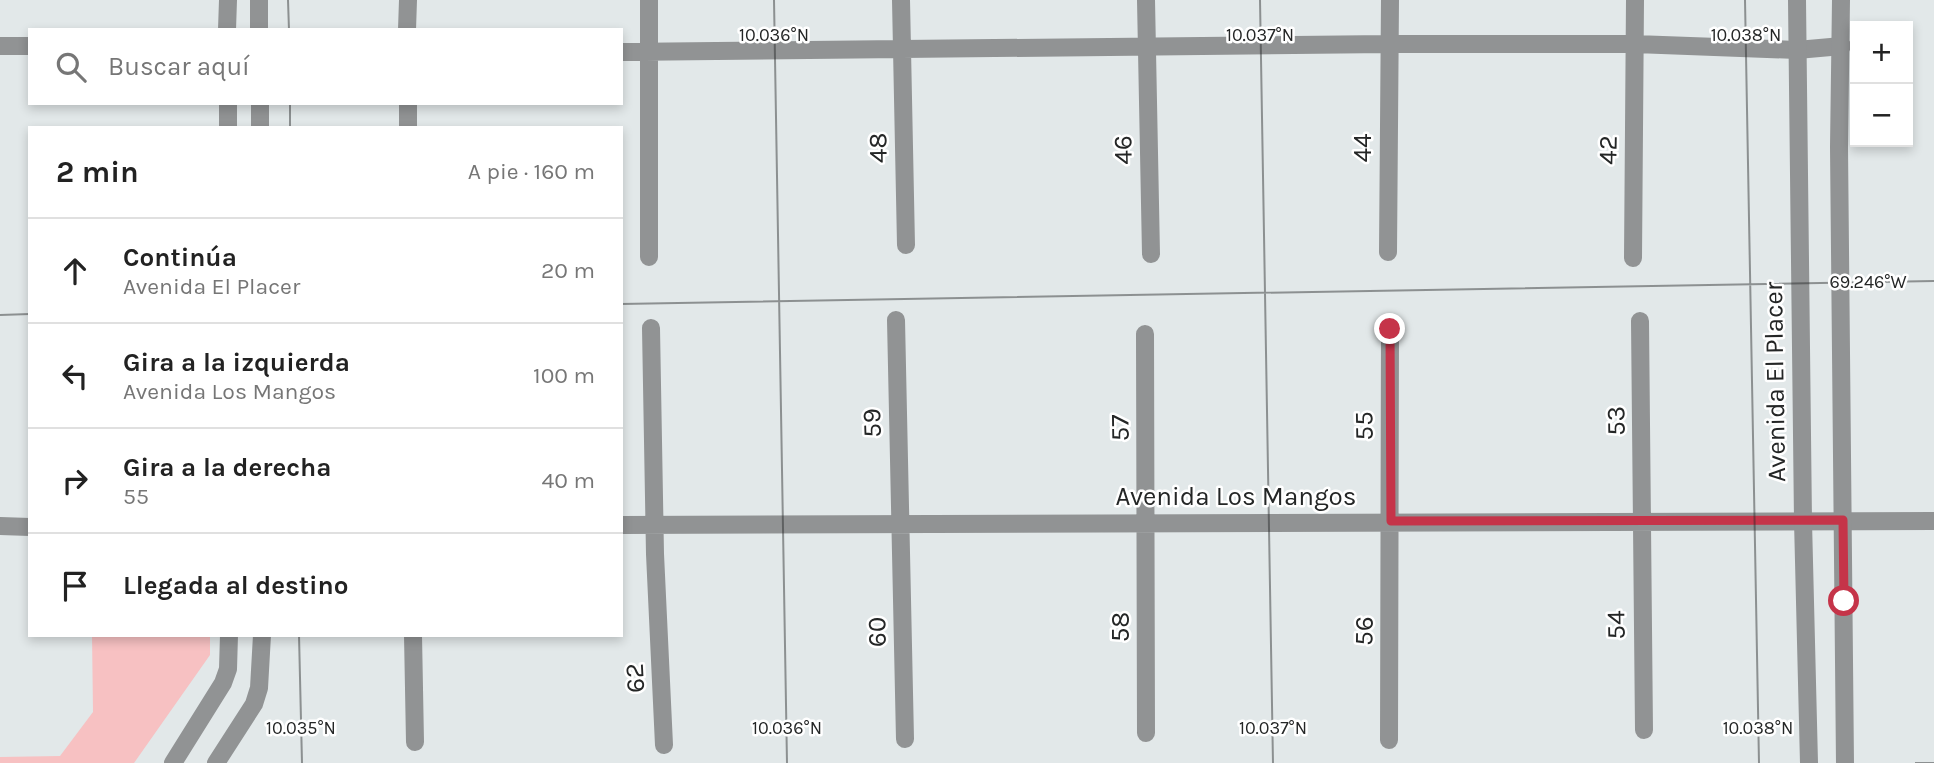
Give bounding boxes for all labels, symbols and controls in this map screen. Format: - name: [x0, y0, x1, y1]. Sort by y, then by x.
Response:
- map controls: [1850, 21, 1913, 147]
- button: +: [1850, 21, 1913, 84]
- text: 10.036°N: [739, 24, 809, 46]
- text: 10.037°N: [1226, 24, 1294, 46]
- text: 10.038°N: [1711, 24, 1781, 46]
- search box: [28, 28, 623, 105]
- icon: search: [52, 48, 90, 86]
- text: Buscar aquí: [108, 51, 250, 82]
- button: −: [1850, 84, 1913, 147]
- street label: 48: [862, 132, 894, 164]
- street label: 44: [1347, 133, 1378, 163]
- street label: 46: [1107, 135, 1139, 165]
- street label: 42: [1592, 135, 1624, 165]
- text: 2 min: [56, 154, 139, 190]
- text: A pie · 160 m: [468, 158, 595, 185]
- text: Continúa: [123, 242, 237, 273]
- icon: ahead: [56, 252, 94, 290]
- text: 20 m: [541, 257, 595, 284]
- text: 69.246°W: [1830, 271, 1906, 293]
- text: Avenida El Placer: [123, 273, 300, 300]
- street label: Avenida El Placer: [1758, 281, 1792, 482]
- route end: [1374, 313, 1405, 344]
- text: Gira a la izquierda: [123, 347, 350, 378]
- icon: left: [56, 357, 94, 395]
- text: 100 m: [533, 362, 595, 389]
- text: Avenida Los Mangos: [123, 378, 336, 405]
- street label: 53: [1600, 406, 1632, 436]
- street label: 59: [856, 408, 888, 438]
- street label: 55: [1348, 411, 1380, 441]
- street label: 57: [1104, 414, 1136, 442]
- text: Gira a la derecha: [123, 452, 332, 483]
- icon: right: [56, 462, 94, 500]
- text: 40 m: [542, 467, 595, 494]
- street label: Avenida Los Mangos: [1116, 481, 1356, 512]
- text: 55: [123, 483, 149, 510]
- icon: arrive: [56, 567, 94, 605]
- text: Llegada al destino: [123, 570, 349, 601]
- route start: [1828, 585, 1859, 616]
- street label: 54: [1600, 610, 1632, 640]
- street label: 58: [1105, 612, 1136, 642]
- street label: 56: [1348, 616, 1380, 646]
- street label: 60: [861, 617, 893, 647]
- street label: 62: [619, 662, 651, 694]
- text: 10.035°N: [266, 717, 336, 739]
- text: 10.036°N: [752, 717, 822, 739]
- text: 10.037°N: [1239, 717, 1307, 739]
- text: 10.038°N: [1723, 717, 1793, 739]

